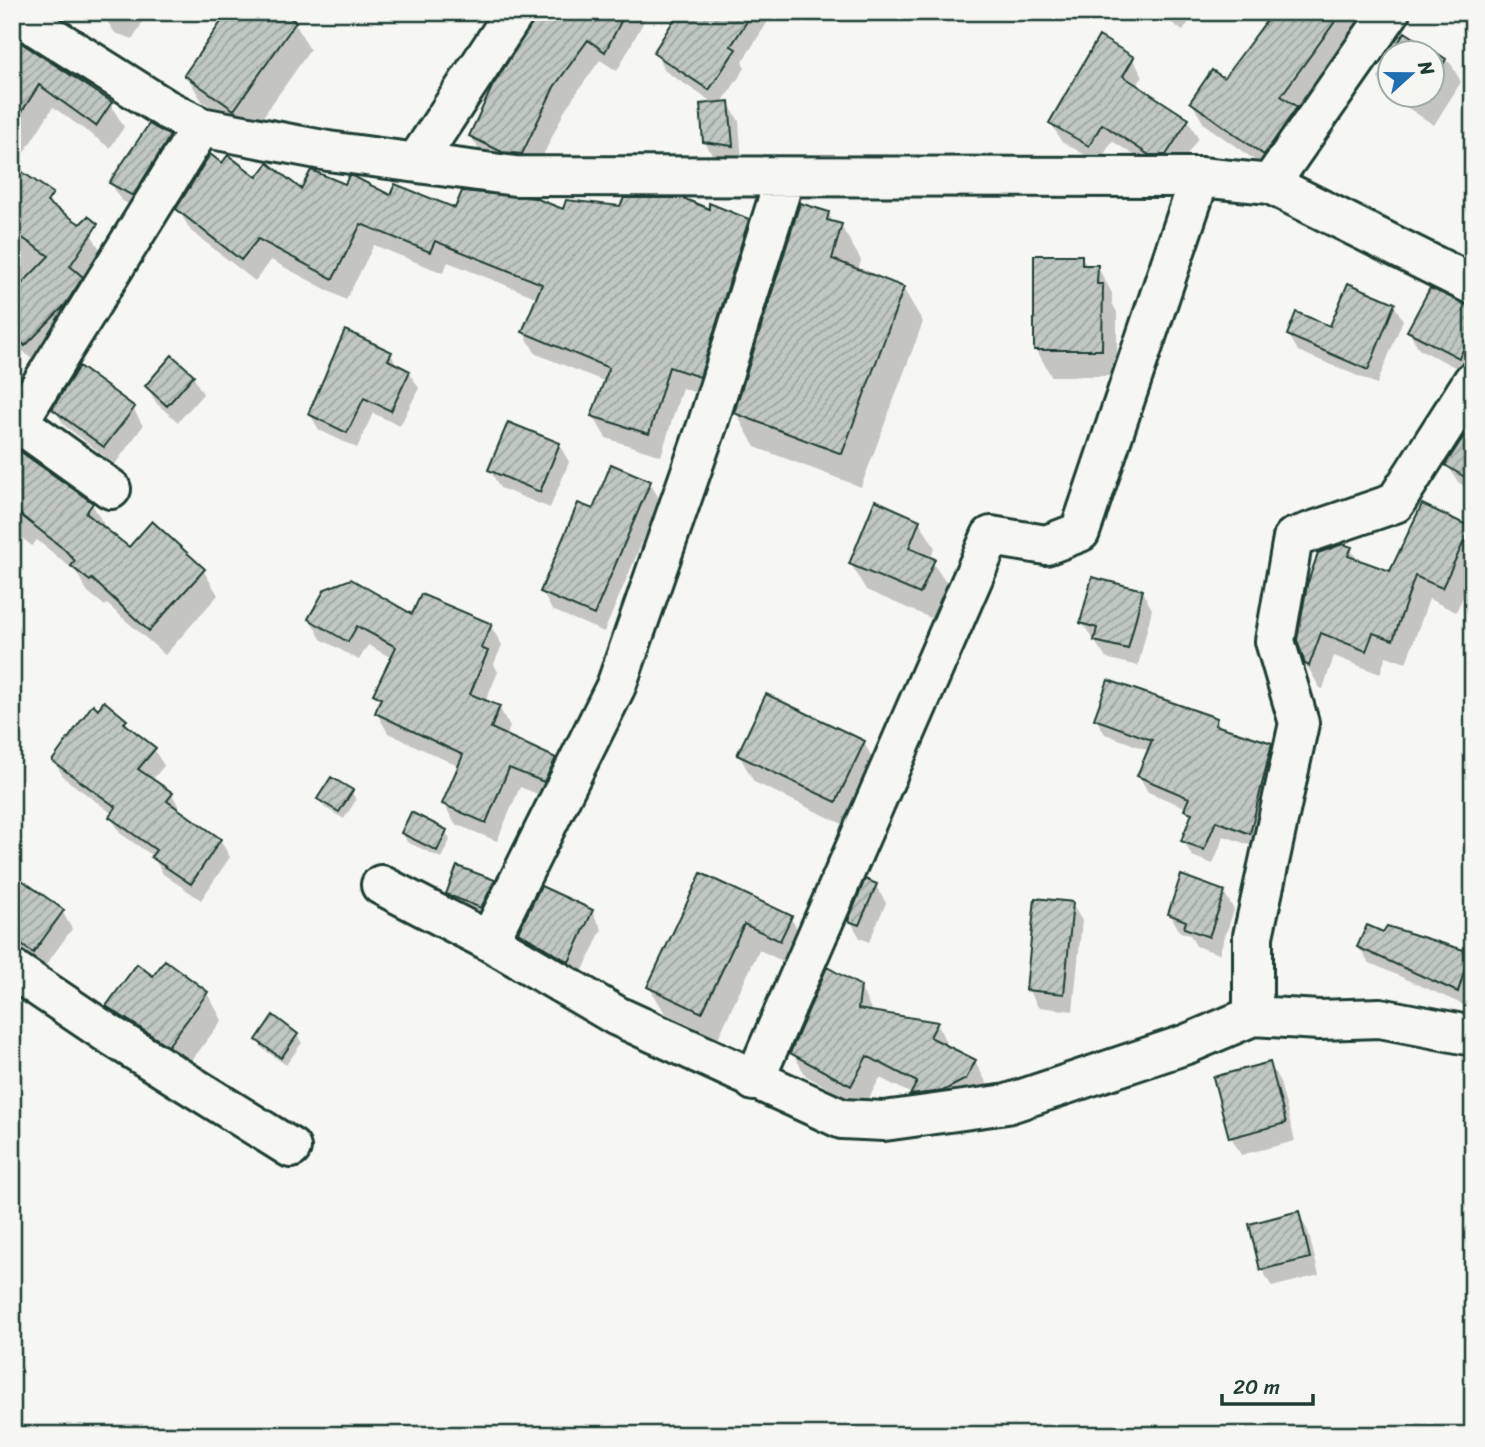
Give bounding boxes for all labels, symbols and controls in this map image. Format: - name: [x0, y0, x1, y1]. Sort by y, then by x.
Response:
- north arrow: [1376, 38, 1446, 108]
- text: N: [1408, 55, 1444, 81]
- scale bar: [1222, 1363, 1314, 1407]
- text: 20 m: [1233, 1368, 1280, 1406]

